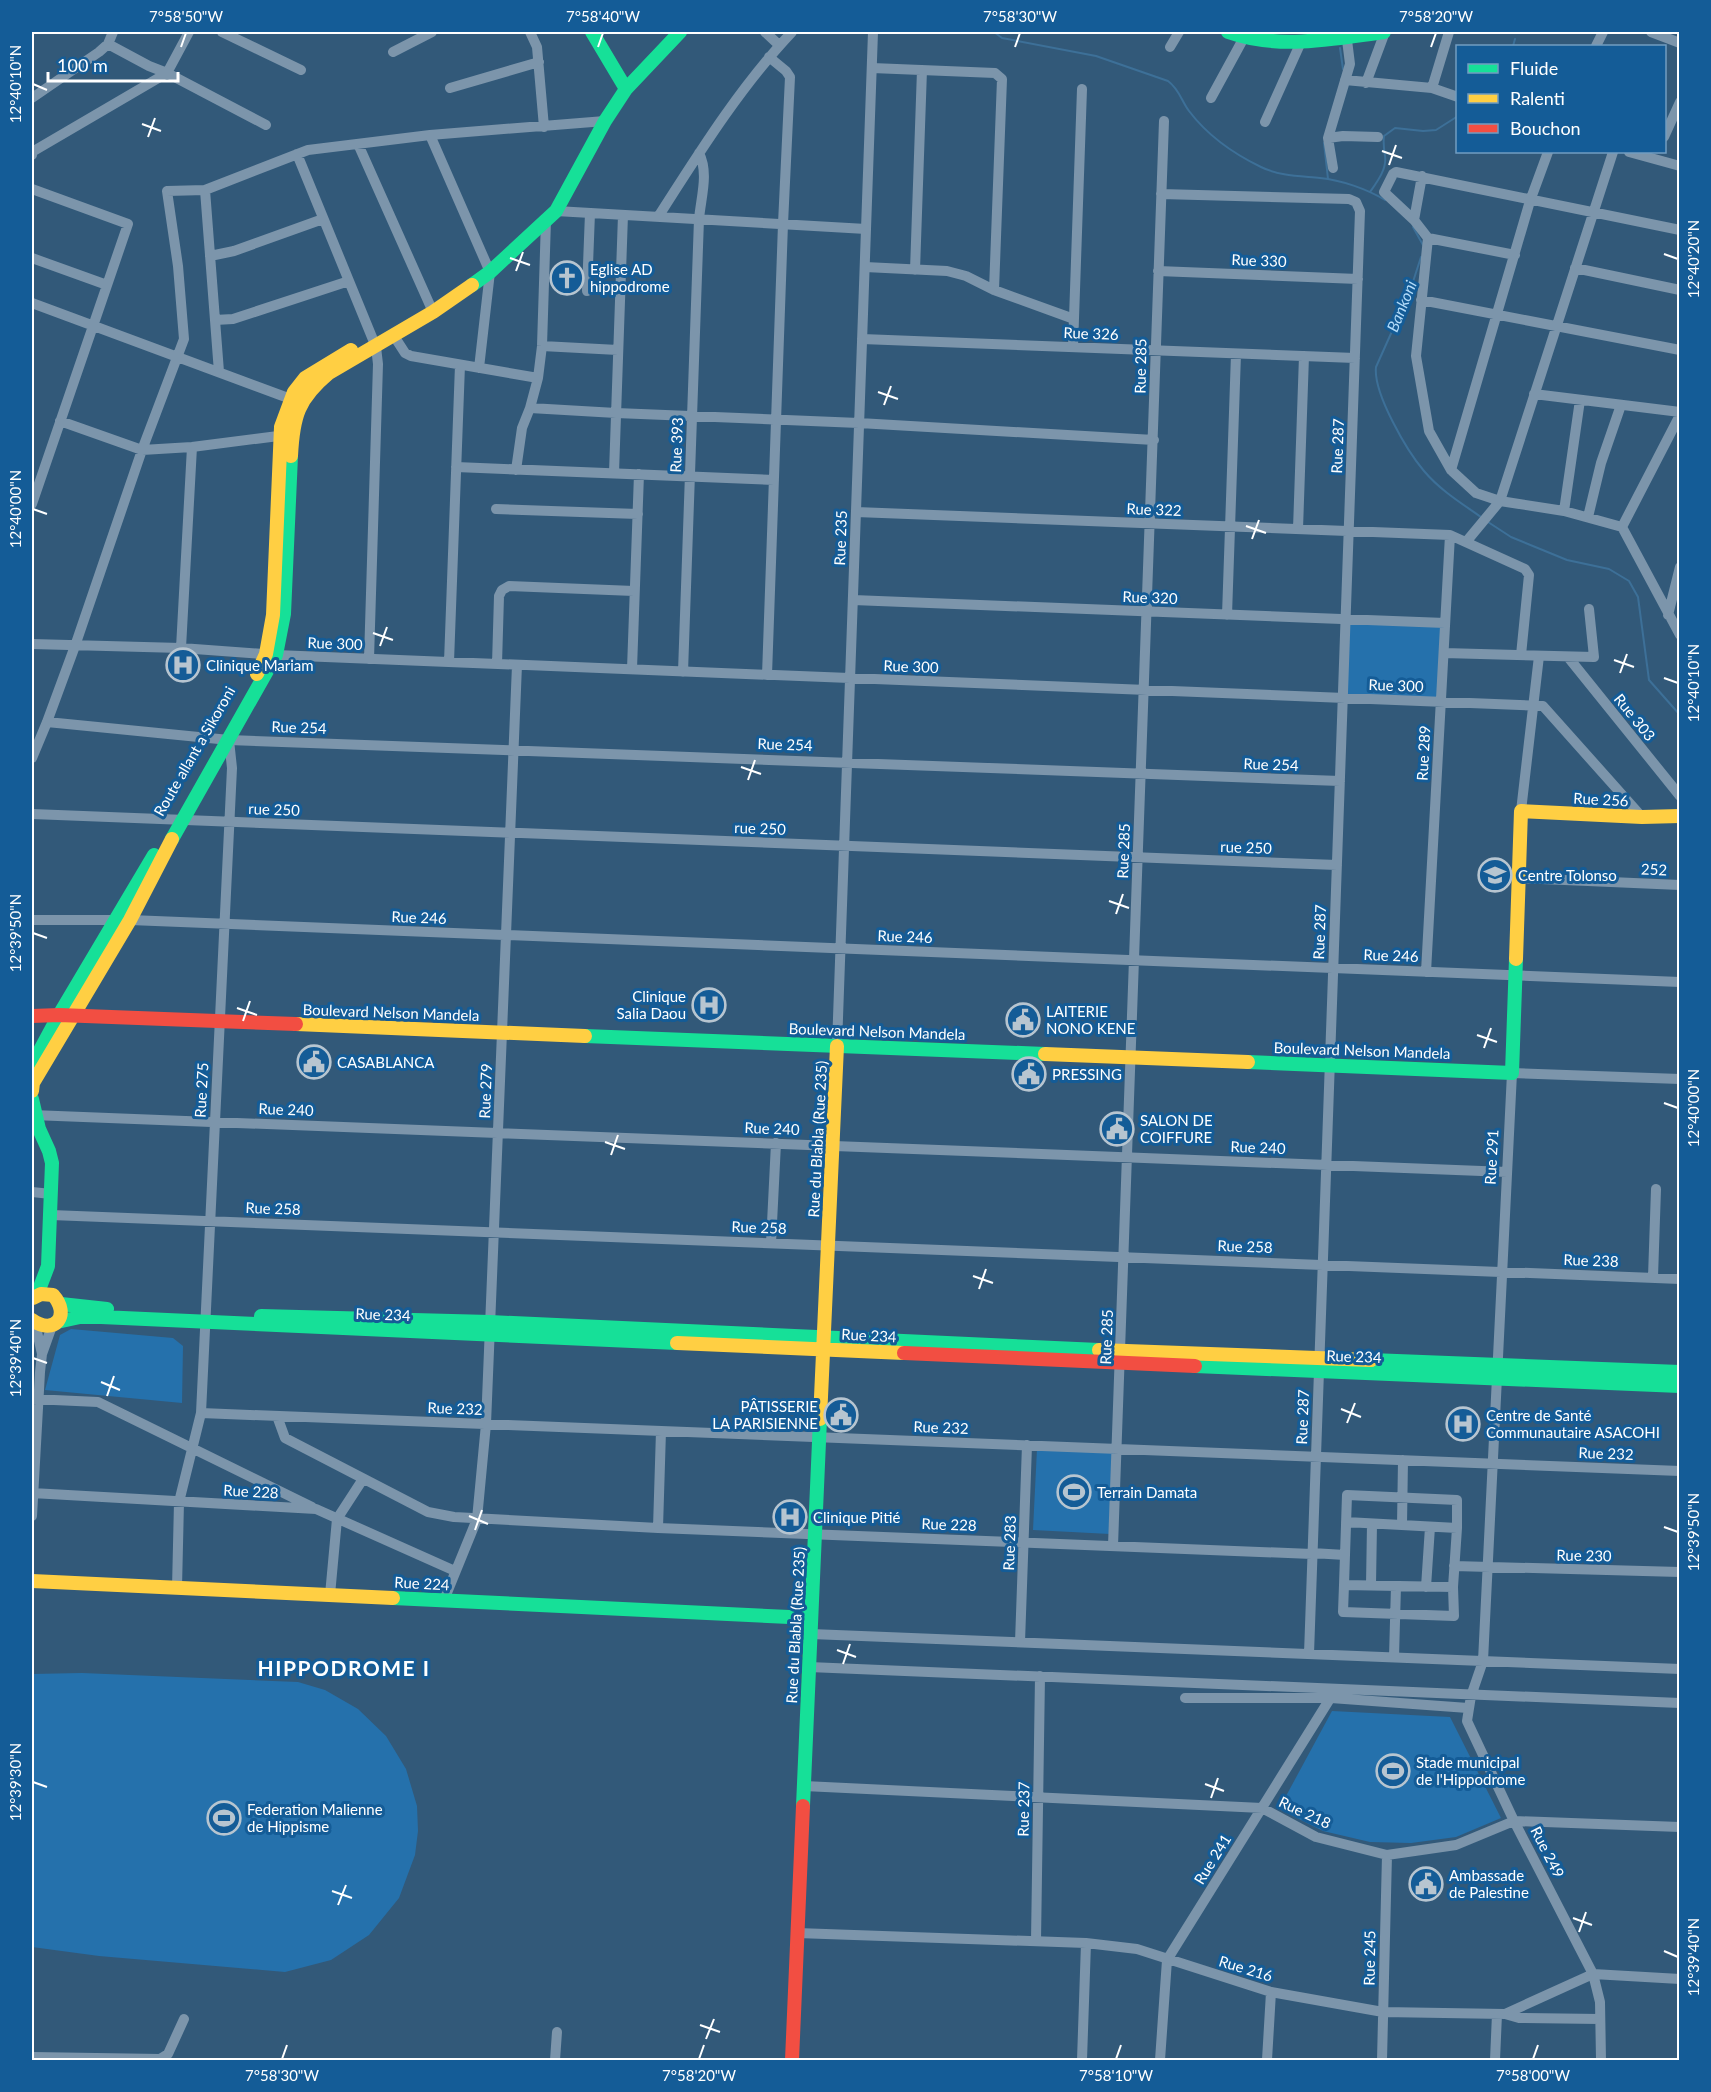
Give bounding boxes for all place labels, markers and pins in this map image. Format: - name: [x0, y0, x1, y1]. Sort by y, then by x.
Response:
- church icon: Eglise AD hippodrome: [549, 260, 585, 296]
- place label: Eglise AD hippodrome: [590, 260, 670, 295]
- hospital icon: Clinique Mariam: [165, 647, 201, 683]
- place label: Clinique Mariam: [206, 656, 314, 674]
- school or university icon: Centre Tolonso: [1477, 857, 1513, 893]
- place label: Centre Tolonso: [1518, 866, 1617, 884]
- place label: Clinique Salia Daou: [617, 987, 686, 1022]
- hospital icon: Clinique Salia Daou: [691, 987, 727, 1023]
- public building icon: LAITERIE NONO KENE: [1005, 1002, 1041, 1038]
- place label: LAITERIE NONO KENE: [1046, 1002, 1135, 1037]
- public building icon: CASABLANCA: [296, 1044, 332, 1080]
- place label: CASABLANCA: [337, 1053, 435, 1071]
- public building icon: PRESSING: [1011, 1056, 1047, 1092]
- place label: PRESSING: [1052, 1065, 1122, 1083]
- public building icon: SALON DE COIFFURE: [1099, 1111, 1135, 1147]
- place label: SALON DE COIFFURE: [1140, 1111, 1213, 1146]
- place label: PÂTISSERIE LA PARISIENNE: [712, 1397, 818, 1432]
- public building icon: PÂTISSERIE LA PARISIENNE: [823, 1397, 859, 1433]
- hospital icon: Centre de Santé Communautaire ASACOHI: [1445, 1406, 1481, 1442]
- place label: Centre de Santé Communautaire ASACOHI: [1486, 1406, 1660, 1441]
- sports icon: Terrain Damata: [1056, 1474, 1092, 1510]
- place label: Terrain Damata: [1097, 1483, 1197, 1501]
- hospital icon: Clinique Pitié: [772, 1499, 808, 1535]
- place label: Clinique Pitié: [813, 1508, 900, 1526]
- sports icon: Stade municipal de l'Hippodrome: [1375, 1753, 1411, 1789]
- place label: Stade municipal de l'Hippodrome: [1416, 1753, 1525, 1788]
- sports icon: Federation Malienne de Hippisme: [206, 1800, 242, 1836]
- place label: Federation Malienne de Hippisme: [247, 1800, 383, 1835]
- public building icon: Ambassade de Palestine: [1408, 1866, 1444, 1902]
- place label: Ambassade de Palestine: [1449, 1866, 1529, 1901]

